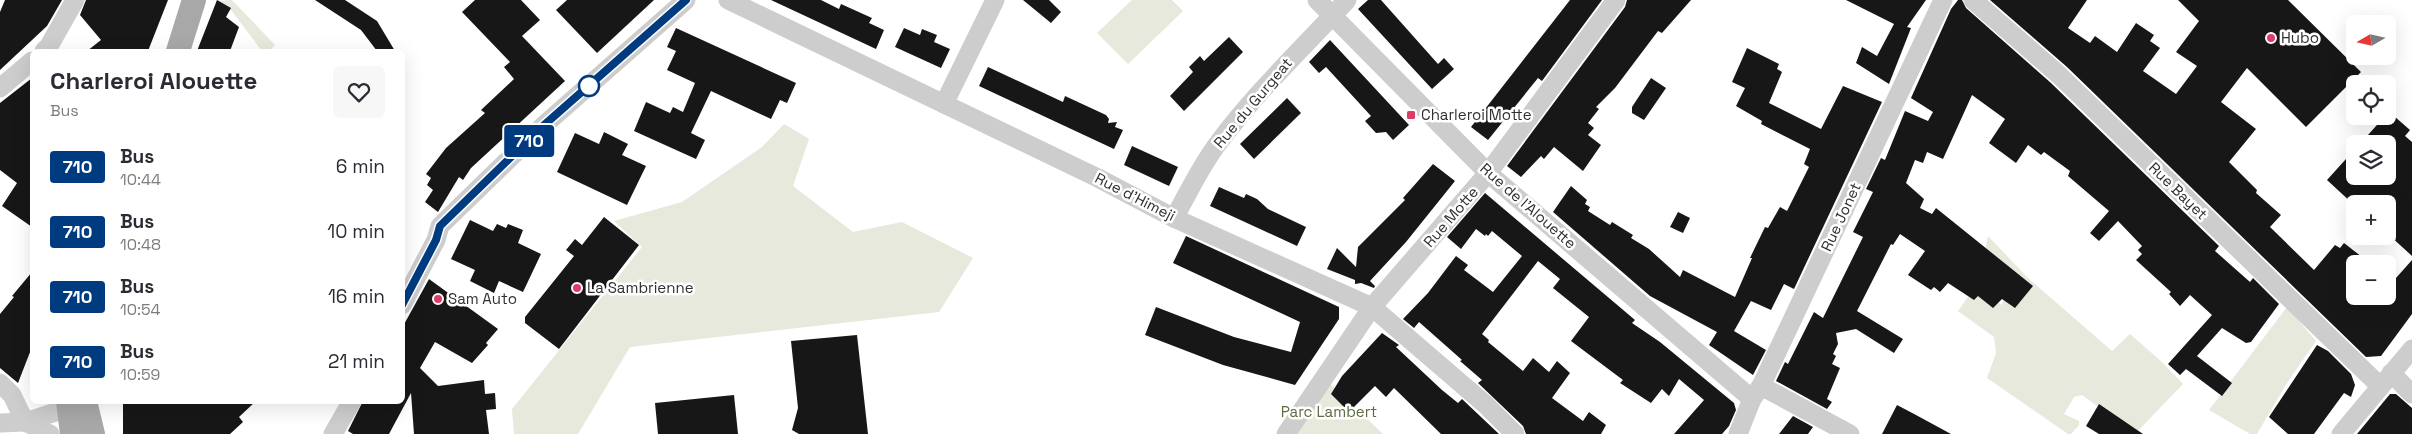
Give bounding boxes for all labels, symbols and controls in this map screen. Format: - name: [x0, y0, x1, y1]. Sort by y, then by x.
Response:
- north arrow: [2346, 15, 2396, 65]
- map controls: [2346, 15, 2396, 305]
- place label: Hubo: [2281, 28, 2319, 47]
- marker: Hubo: [2265, 32, 2277, 44]
- street label: Rue du Gurgeat: [1209, 54, 1296, 152]
- text: Charleroi Alouette: [50, 65, 257, 96]
- button: heart: [333, 66, 385, 118]
- unlabelled marker: [578, 75, 600, 97]
- button: locate: [2346, 75, 2396, 125]
- text: Bus: [50, 100, 79, 121]
- place label: Charleroi Motte: [1421, 105, 1532, 124]
- marker: Charleroi Motte: [1405, 109, 1417, 121]
- line badge: 710: [500, 125, 558, 157]
- text: 710: [514, 129, 544, 152]
- button: layers: [2346, 135, 2396, 185]
- text: Bus: [120, 144, 154, 169]
- text: 6 min: [336, 154, 385, 179]
- text: 710: [63, 155, 92, 178]
- street label: Rue Bayet: [2145, 158, 2212, 223]
- street label: Rue de l'Alouette: [1476, 159, 1580, 253]
- street label: Rue d'Himeji: [1092, 168, 1179, 225]
- text: 10:44: [120, 169, 161, 190]
- street label: Rue Jonet: [1816, 179, 1865, 254]
- street label: Rue Motte: [1419, 182, 1482, 251]
- button: +: [2346, 195, 2396, 245]
- text: Bus: [120, 209, 154, 234]
- text: 10 min: [327, 219, 385, 244]
- text: 710: [63, 220, 92, 243]
- text: 10:48: [120, 234, 161, 255]
- button: −: [2346, 255, 2396, 305]
- text: Bus: [120, 274, 154, 299]
- place label: La Sambrienne: [587, 278, 694, 297]
- marker: La Sambrienne: [571, 282, 583, 294]
- text: 16 min: [328, 284, 385, 309]
- text: 710: [63, 285, 92, 308]
- place label: Sam Auto: [448, 289, 517, 308]
- marker: Sam Auto: [432, 293, 444, 305]
- text: 10:54: [120, 299, 161, 320]
- text: Bus: [120, 339, 154, 364]
- text: 21 min: [328, 349, 385, 374]
- text: 710: [63, 350, 92, 373]
- text: 10:59: [120, 364, 160, 385]
- park label: Parc Lambert: [1281, 402, 1377, 421]

